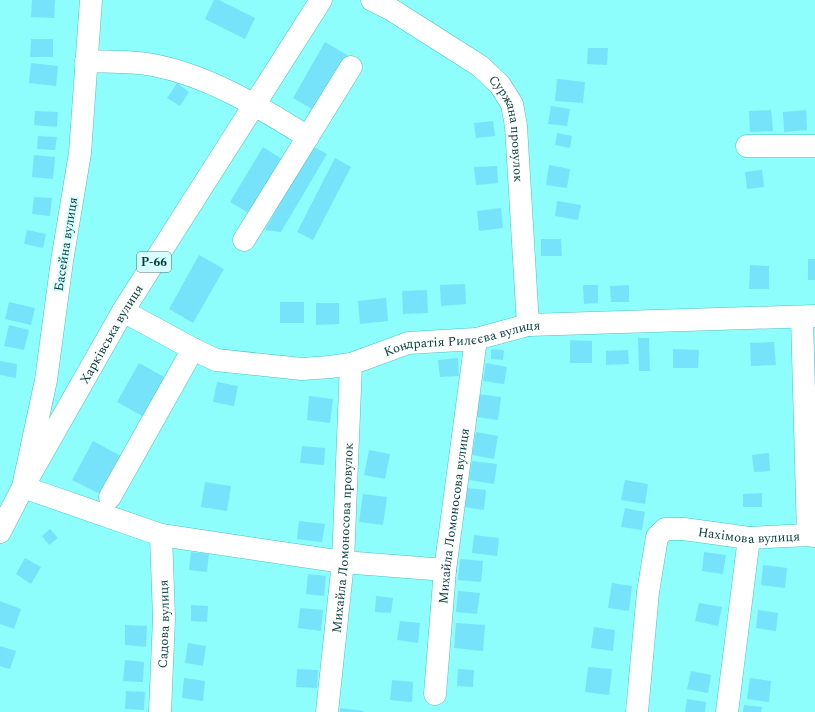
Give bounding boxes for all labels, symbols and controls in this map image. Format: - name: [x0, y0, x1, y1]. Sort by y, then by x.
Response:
- street label: Суржана провулок: [484, 70, 528, 183]
- street label: Басейна вулиця: [49, 196, 83, 293]
- road number: Р-66: [137, 252, 171, 272]
- street label: Харківська вулиця: [75, 281, 149, 388]
- street label: Кондратія Рилєєва вулиця: [381, 316, 541, 362]
- street label: Михайла Ломоносова вулиця: [433, 427, 475, 605]
- street label: Михайла Ломоносова провулок: [326, 442, 359, 634]
- street label: Нахімова вулиця: [697, 522, 801, 549]
- street label: Садова вулиця: [153, 579, 175, 669]

